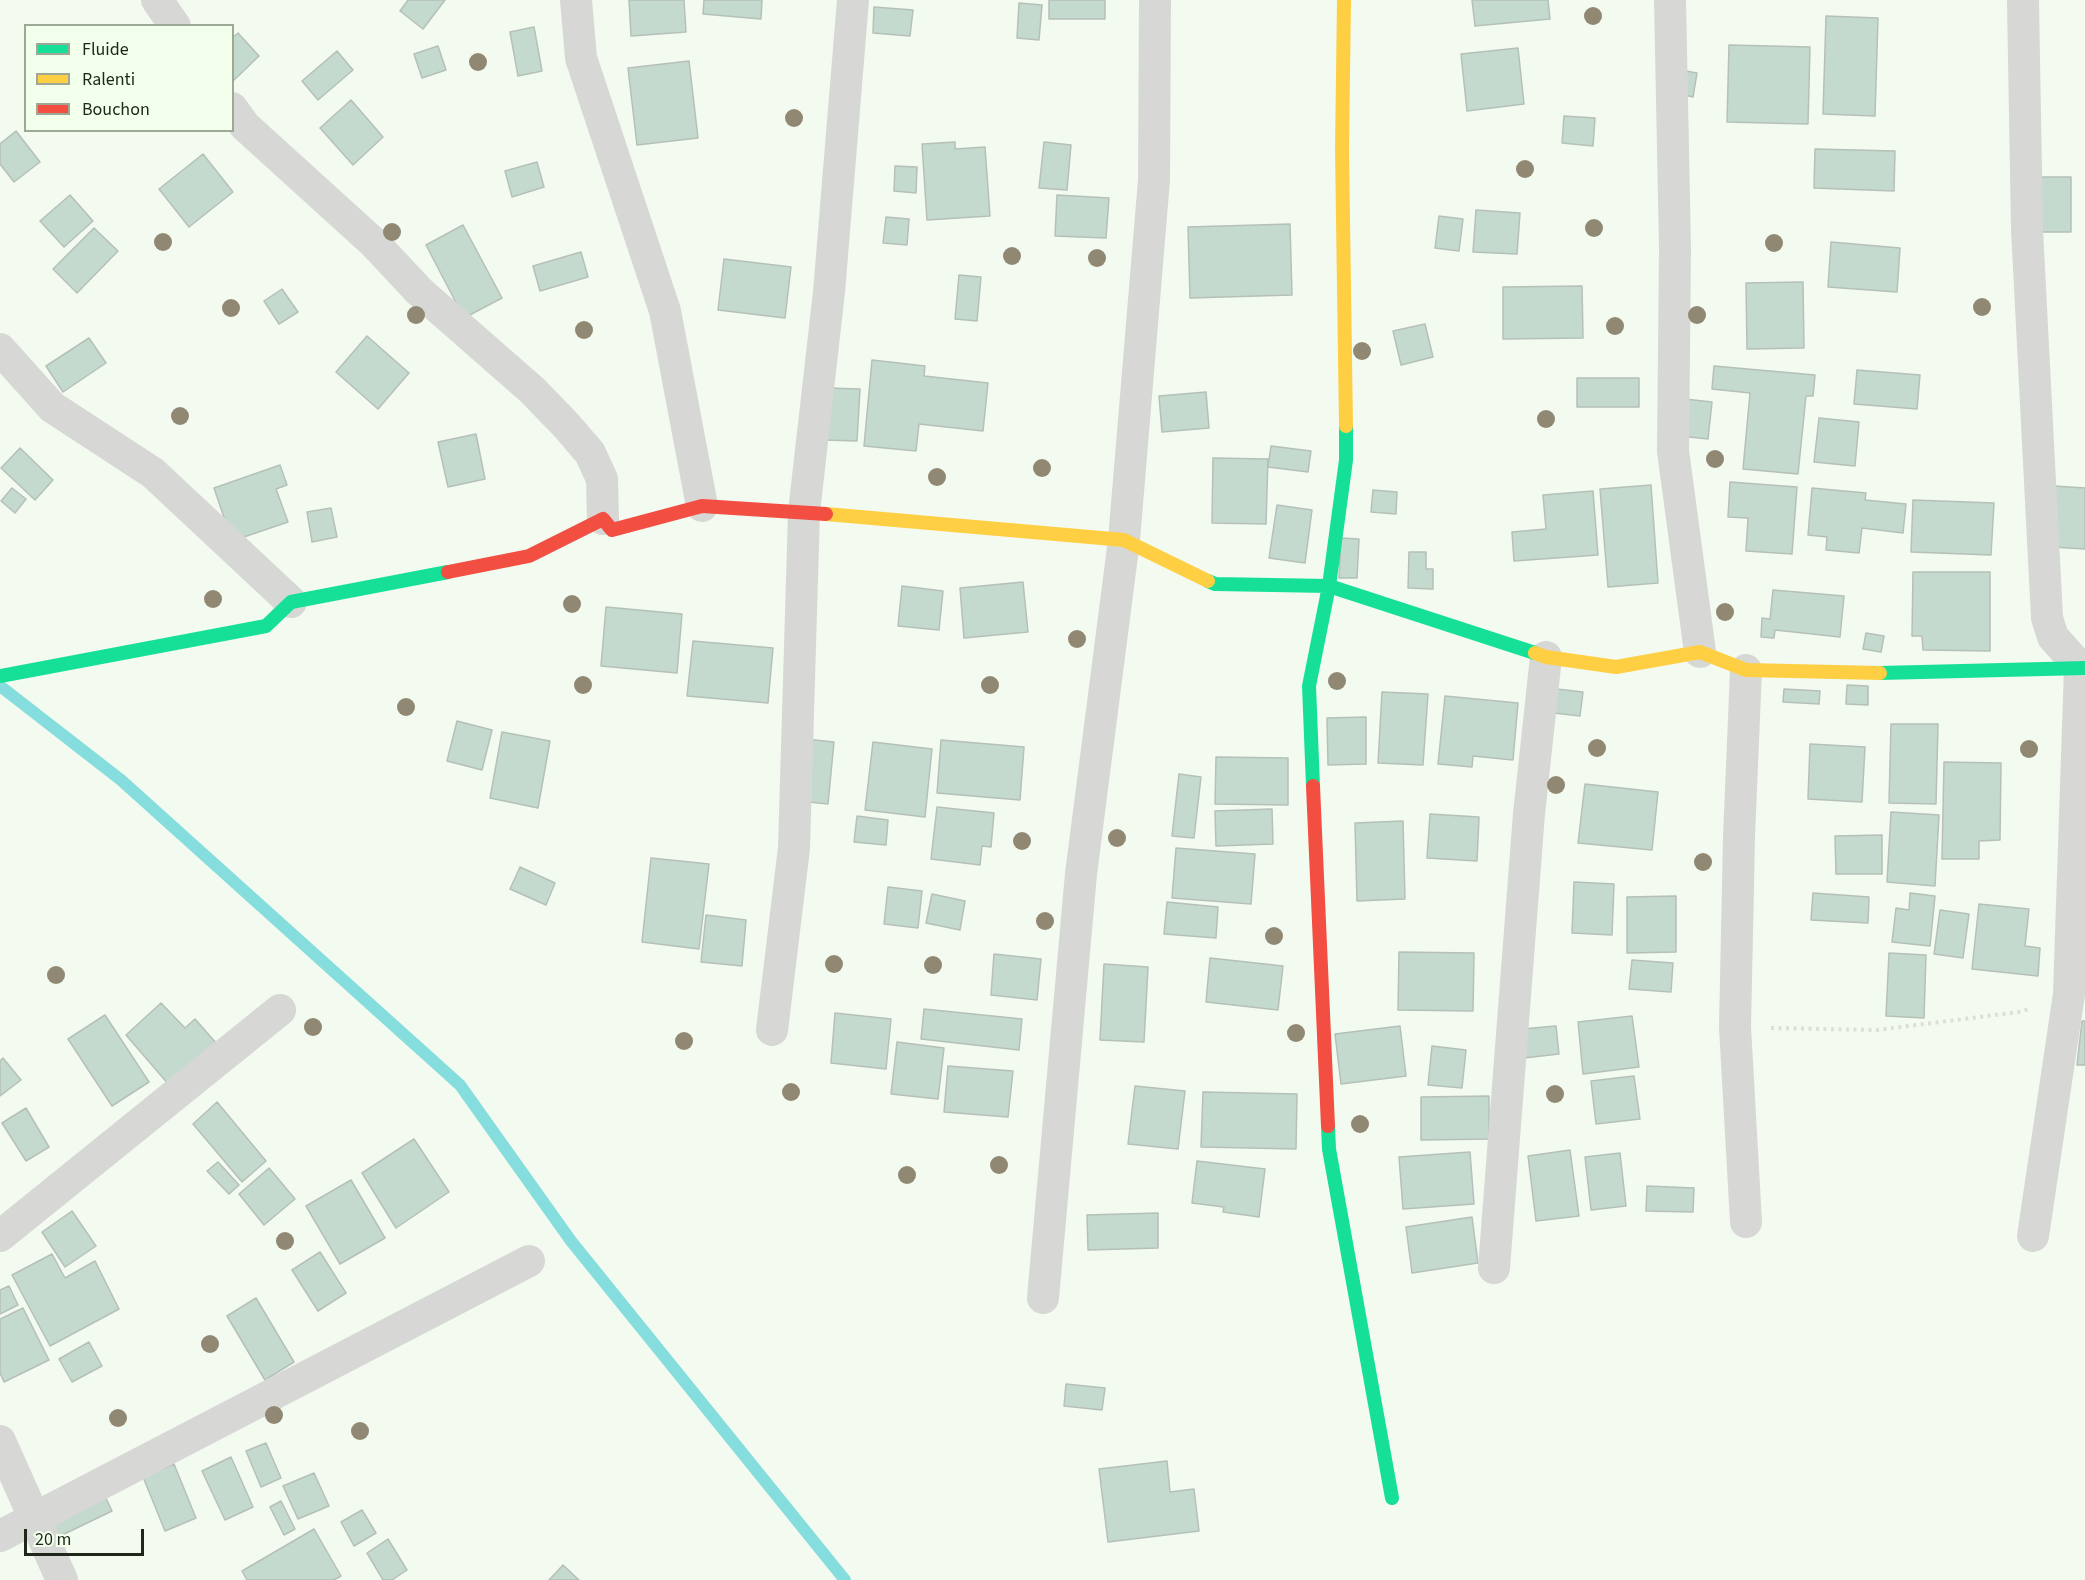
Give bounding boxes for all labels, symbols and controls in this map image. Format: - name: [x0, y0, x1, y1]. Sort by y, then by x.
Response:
- legend: [24, 24, 234, 132]
- text: Fluide: [82, 37, 129, 62]
- text: Ralenti: [82, 67, 135, 92]
- text: Bouchon: [82, 97, 150, 122]
- scale bar: [27, 1517, 147, 1555]
- text: 20 m: [35, 1527, 71, 1552]

